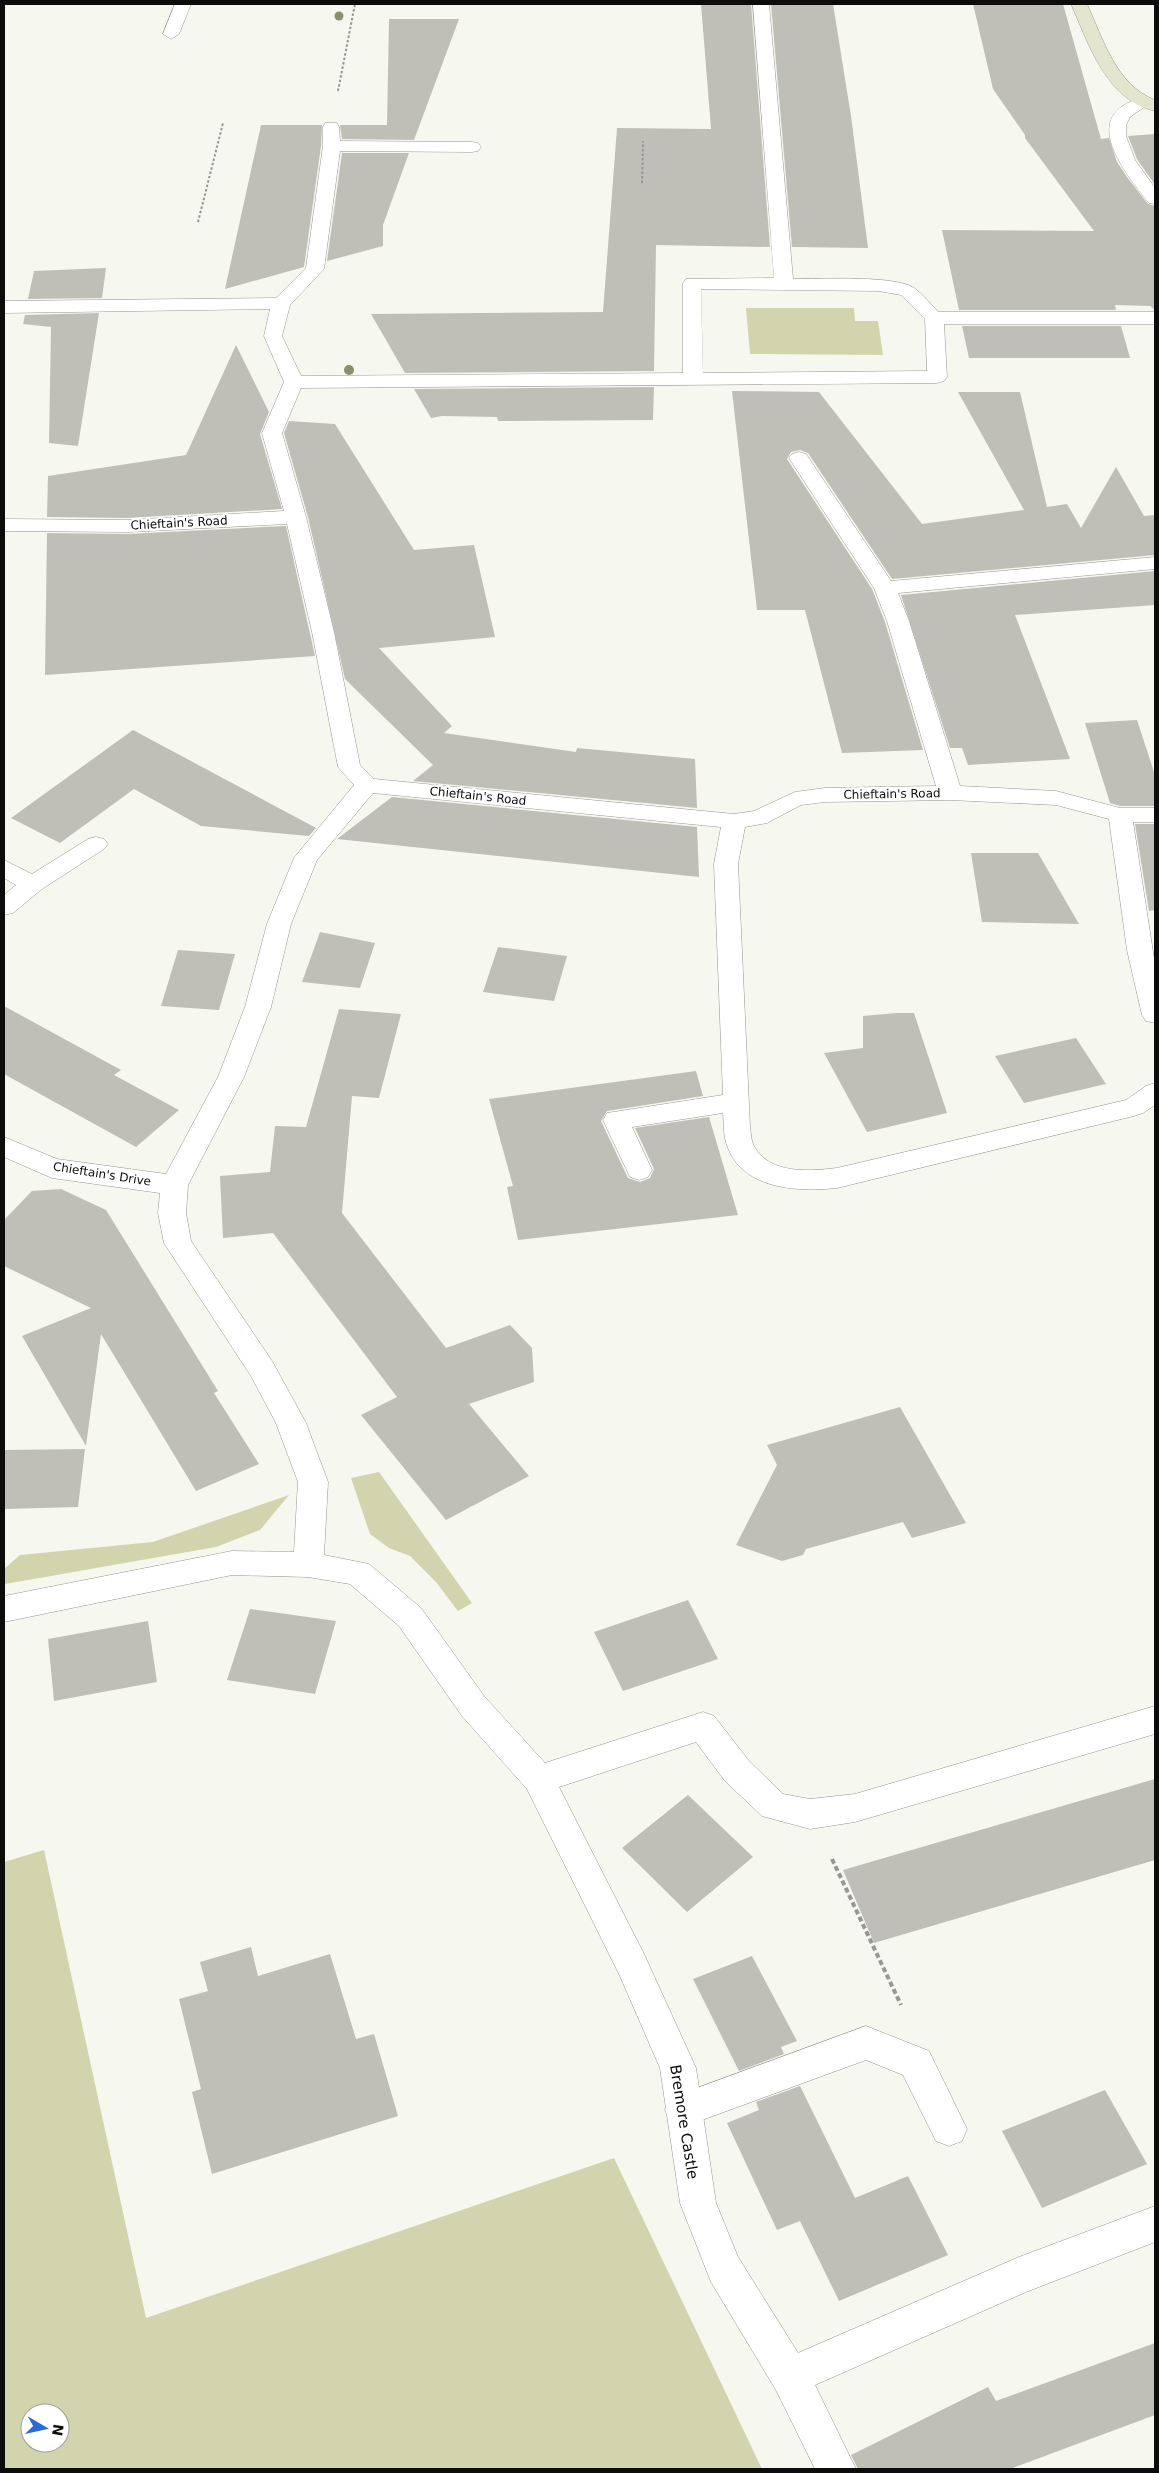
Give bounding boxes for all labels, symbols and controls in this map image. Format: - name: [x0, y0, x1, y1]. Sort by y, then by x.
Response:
- street label: Chieftain's Road: [130, 513, 228, 533]
- street label: Chieftain's Road: [429, 784, 527, 808]
- street label: Chieftain's Road: [843, 786, 941, 802]
- street label: Chieftain's Drive: [52, 1159, 152, 1189]
- street label: Bremore Castle: [666, 2063, 702, 2181]
- north arrow: [20, 2403, 70, 2453]
- text: N: [49, 2423, 67, 2437]

